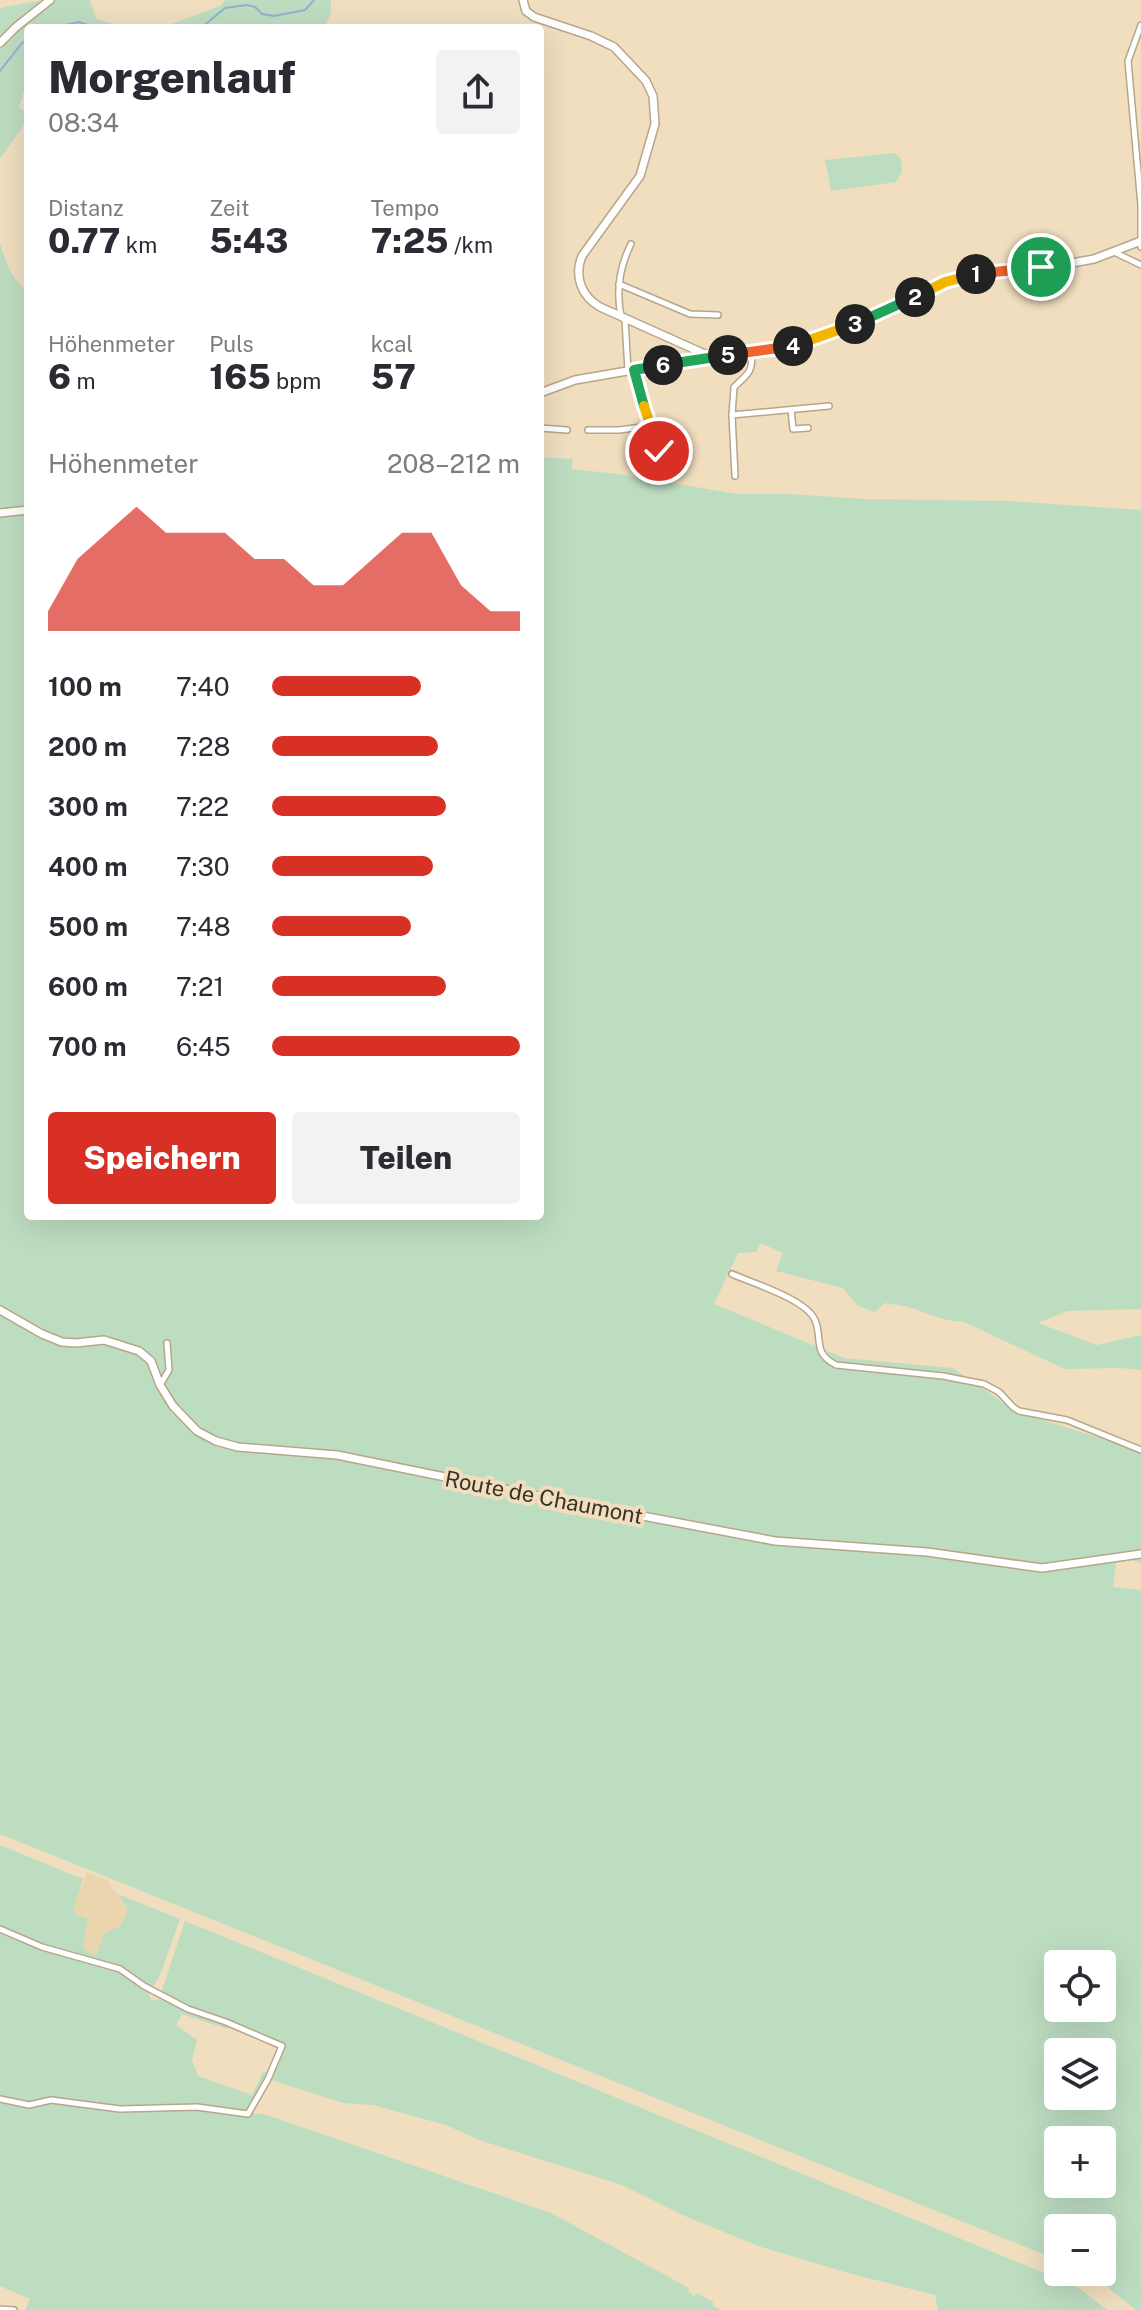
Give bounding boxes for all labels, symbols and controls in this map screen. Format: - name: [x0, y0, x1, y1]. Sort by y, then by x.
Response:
- button: share: [436, 50, 520, 134]
- text: Morgenlauf: [48, 51, 295, 103]
- text: 08:34: [48, 107, 119, 138]
- text: Distanz: [48, 195, 123, 221]
- text: Zeit: [209, 195, 249, 221]
- text: Tempo: [371, 195, 439, 221]
- text: 0.77: [48, 221, 121, 261]
- text: 5:43: [209, 221, 289, 261]
- text: 7:25: [371, 221, 449, 261]
- text: km: [121, 232, 157, 258]
- text: /km: [449, 232, 493, 258]
- pin: [1007, 233, 1075, 301]
- icon: arrive: [1019, 245, 1063, 289]
- pin: 1: [956, 254, 996, 294]
- text: 1: [971, 261, 981, 287]
- pin: 2: [895, 277, 935, 317]
- text: 2: [908, 284, 922, 310]
- pin: 3: [835, 304, 875, 344]
- text: 3: [848, 311, 862, 337]
- pin: 4: [773, 326, 813, 366]
- text: Höhenmeter: [48, 331, 175, 357]
- text: Puls: [209, 331, 254, 357]
- text: kcal: [371, 331, 413, 357]
- text: 4: [786, 333, 800, 359]
- pin: 5: [708, 335, 748, 375]
- text: 5: [721, 342, 735, 368]
- pin: 6: [643, 345, 683, 385]
- text: 6: [656, 352, 670, 378]
- text: 6: [48, 357, 71, 397]
- text: 165: [209, 357, 271, 397]
- text: 57: [371, 357, 416, 397]
- text: m: [71, 368, 95, 394]
- text: bpm: [271, 368, 321, 394]
- pin: [625, 417, 693, 485]
- icon: check: [637, 429, 681, 473]
- text: Höhenmeter: [48, 448, 198, 479]
- text: 208–212 m: [387, 448, 520, 479]
- text: 100 m: [48, 671, 122, 702]
- text: 7:40: [176, 671, 230, 702]
- text: 200 m: [48, 731, 127, 762]
- text: 7:28: [176, 731, 230, 762]
- text: 300 m: [48, 791, 128, 822]
- text: 7:22: [176, 791, 229, 822]
- text: 400 m: [48, 851, 128, 882]
- text: 7:30: [176, 851, 230, 882]
- text: 500 m: [48, 911, 128, 942]
- text: 7:48: [176, 911, 230, 942]
- text: 600 m: [48, 971, 128, 1002]
- text: 7:21: [176, 971, 224, 1002]
- text: 700 m: [48, 1031, 127, 1062]
- text: 6:45: [176, 1031, 231, 1062]
- button: Speichern: [48, 1112, 276, 1204]
- button: Teilen: [292, 1112, 520, 1204]
- street label: Route de Chaumont: [443, 1465, 645, 1529]
- map controls: [1044, 1950, 1116, 2286]
- button: locate: [1044, 1950, 1116, 2022]
- button: layers: [1044, 2038, 1116, 2110]
- button: +: [1044, 2126, 1116, 2198]
- button: −: [1044, 2214, 1116, 2286]

